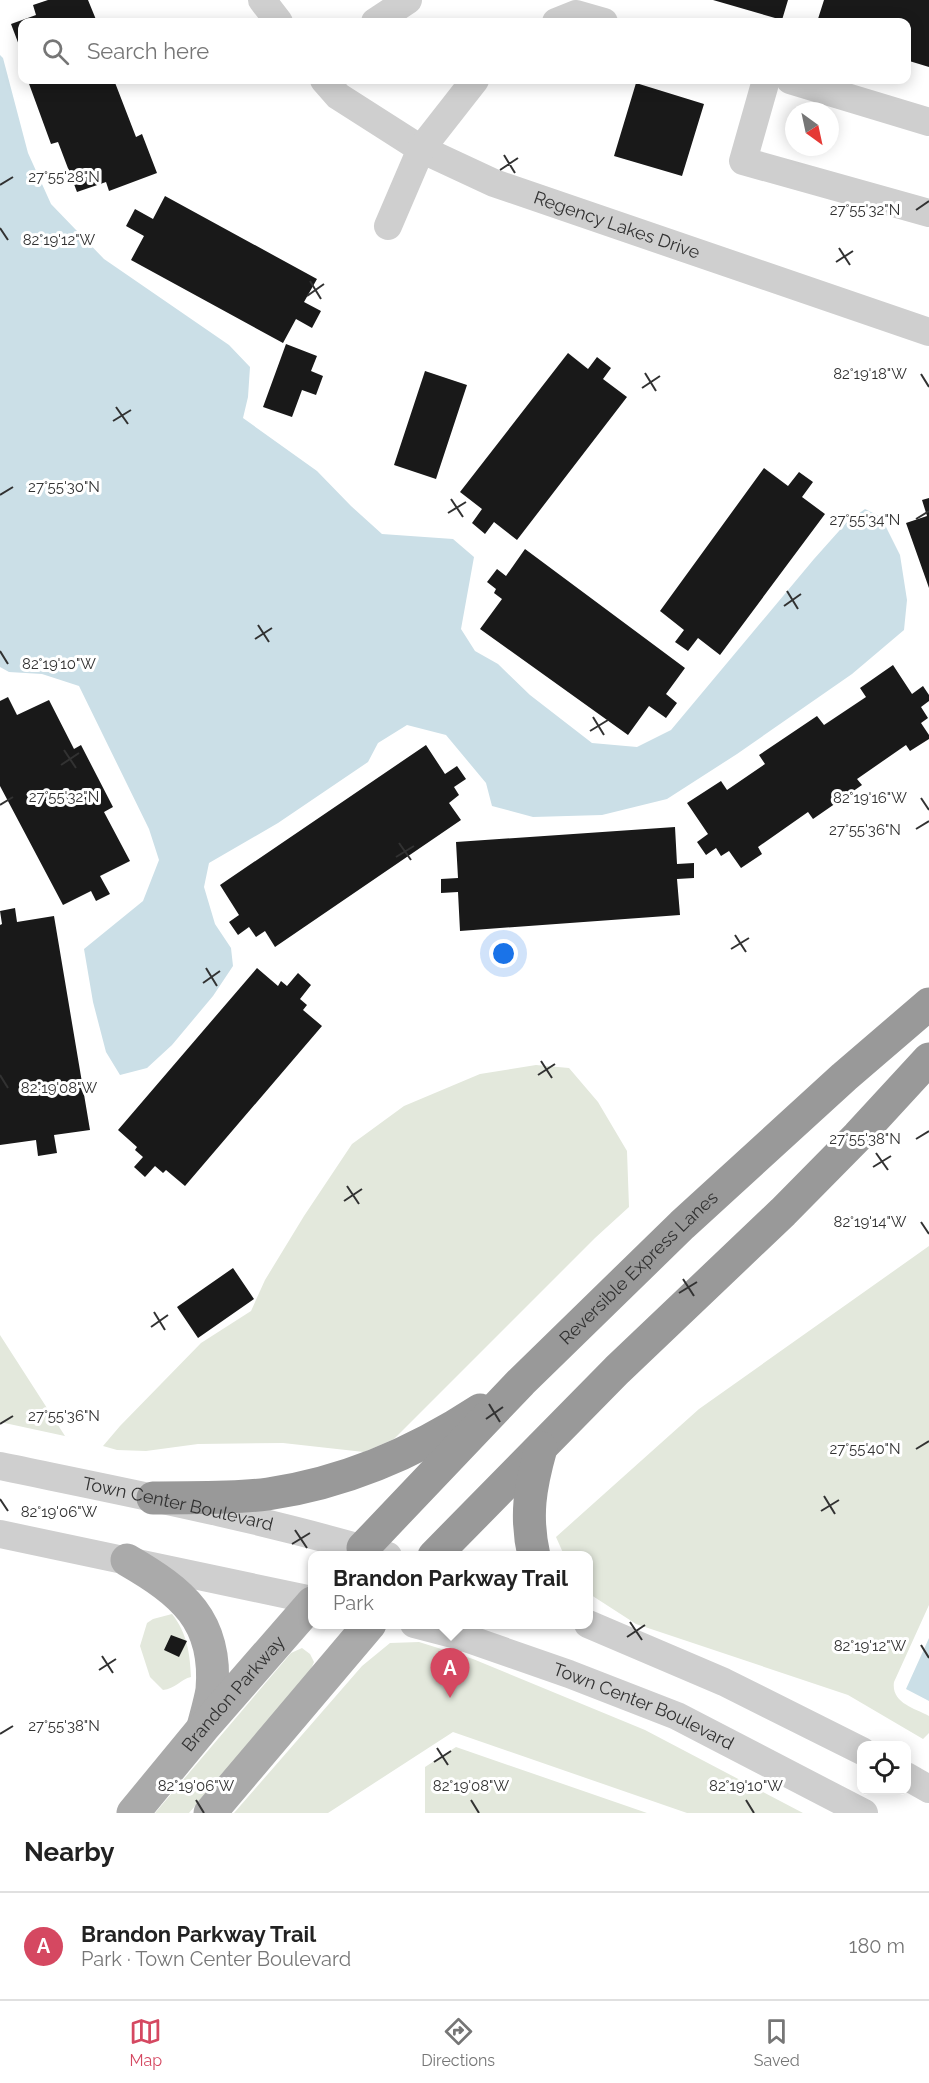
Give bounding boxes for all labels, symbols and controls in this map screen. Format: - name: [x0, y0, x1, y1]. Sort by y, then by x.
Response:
- search box: [18, 18, 911, 84]
- icon: search: [39, 35, 72, 68]
- text: Search here: [87, 38, 209, 64]
- north arrow: [785, 102, 839, 156]
- text: 27°55'28"N: [28, 168, 100, 186]
- street label: Regency Lakes Drive: [531, 186, 703, 263]
- text: 27°55'32"N: [830, 201, 900, 219]
- text: 82°19'12"W: [23, 231, 96, 249]
- text: 82°19'18"W: [833, 365, 907, 383]
- text: 27°55'30"N: [28, 478, 100, 496]
- text: 27°55'34"N: [830, 511, 900, 529]
- text: 82°19'10"W: [22, 655, 96, 673]
- text: 27°55'32"N: [29, 788, 99, 806]
- text: 82°19'16"W: [833, 789, 907, 807]
- text: 27°55'36"N: [829, 821, 901, 839]
- your location: [489, 939, 518, 968]
- text: 82°19'08"W: [21, 1079, 98, 1097]
- text: 27°55'38"N: [829, 1130, 901, 1148]
- street label: Reversible Express Lanes: [555, 1186, 722, 1349]
- text: 82°19'14"W: [834, 1213, 907, 1231]
- text: 27°55'36"N: [28, 1407, 100, 1425]
- text: 27°55'40"N: [830, 1440, 901, 1458]
- street label: Town Center Boulevard: [81, 1472, 276, 1535]
- text: 82°19'06"W: [21, 1503, 98, 1521]
- popup: [308, 1551, 593, 1629]
- text: Brandon Parkway Trail: [333, 1565, 568, 1591]
- text: Park: [333, 1591, 374, 1615]
- street label: Brandon Parkway: [177, 1631, 289, 1755]
- text: 82°19'12"W: [834, 1637, 907, 1655]
- pin: A: [430, 1648, 470, 1698]
- street label: Town Center Boulevard: [550, 1658, 737, 1754]
- text: 27°55'38"N: [28, 1717, 100, 1735]
- map controls: [857, 1741, 911, 1795]
- button: locate: [857, 1741, 911, 1795]
- text: 82°19'06"W: [158, 1777, 235, 1795]
- text: 82°19'08"W: [433, 1777, 510, 1795]
- text: 82°19'10"W: [709, 1777, 783, 1795]
- text: Nearby: [24, 1837, 114, 1867]
- text: Brandon Parkway Trail: [81, 1921, 316, 1947]
- text: A: [37, 1934, 50, 1958]
- text: 180 m: [849, 1934, 905, 1958]
- text: Park · Town Center Boulevard: [81, 1947, 351, 1971]
- tab: Map: [129, 2015, 162, 2070]
- tab: Directions: [421, 2015, 495, 2070]
- tab: Saved: [754, 2015, 800, 2070]

